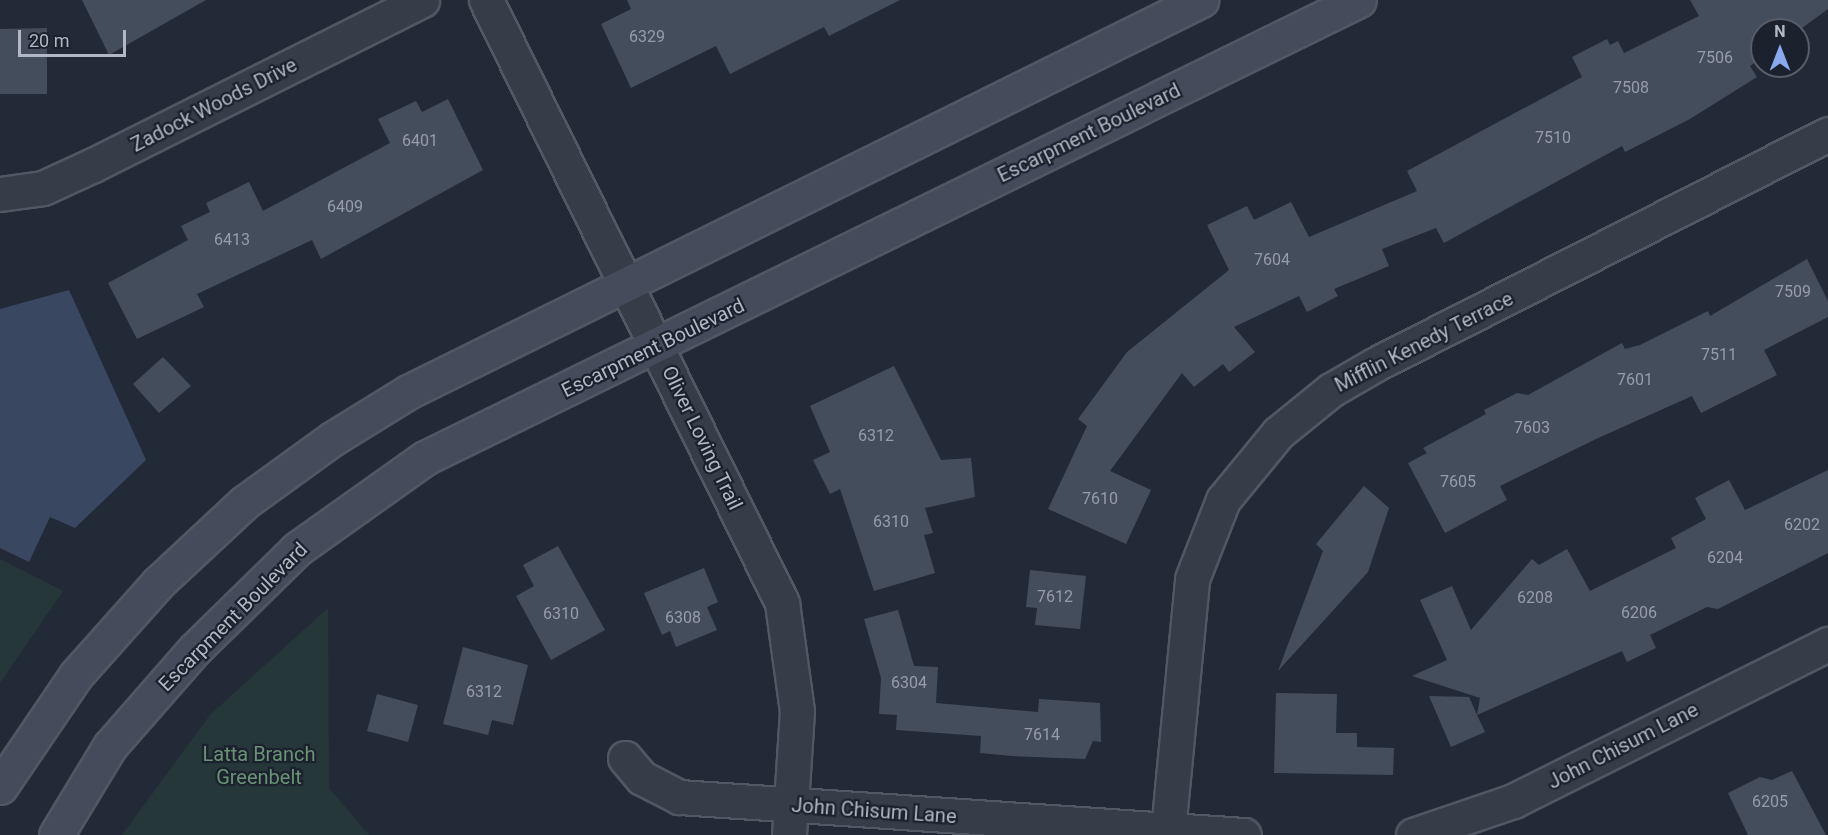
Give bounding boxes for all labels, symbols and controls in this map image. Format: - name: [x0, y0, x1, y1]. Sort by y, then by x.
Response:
- scale bar: [21, 18, 129, 56]
- north arrow: [1750, 18, 1810, 78]
- text: N: [1774, 22, 1786, 41]
- house number: 6329: [629, 27, 665, 47]
- text: 20 m: [29, 30, 69, 51]
- house number: 7506: [1697, 48, 1733, 68]
- street label: Zadock Woods Drive: [127, 53, 301, 157]
- street label: Escarpment Boulevard: [994, 78, 1184, 188]
- house number: 7508: [1613, 78, 1649, 98]
- house number: 7510: [1535, 128, 1571, 148]
- house number: 6401: [402, 131, 438, 151]
- house number: 6409: [327, 197, 363, 217]
- house number: 6413: [214, 230, 250, 250]
- house number: 7604: [1254, 250, 1290, 270]
- house number: 7509: [1775, 282, 1811, 302]
- street label: Mifflin Kenedy Terrace: [1331, 287, 1517, 397]
- street label: Escarpment Boulevard: [558, 293, 748, 403]
- house number: 7511: [1701, 345, 1737, 365]
- street label: Oliver Loving Trail: [657, 362, 747, 514]
- house number: 7601: [1617, 370, 1653, 390]
- house number: 7603: [1514, 418, 1550, 438]
- house number: 6312: [858, 426, 894, 446]
- house number: 7605: [1440, 472, 1476, 492]
- house number: 7610: [1082, 489, 1118, 509]
- house number: 6310: [873, 512, 909, 532]
- house number: 6202: [1784, 515, 1820, 535]
- street label: Escarpment Boulevard: [154, 538, 312, 696]
- house number: 6204: [1707, 548, 1743, 568]
- house number: 7612: [1037, 587, 1073, 607]
- house number: 6208: [1517, 588, 1553, 608]
- house number: 6206: [1621, 603, 1657, 623]
- house number: 6310: [543, 604, 579, 624]
- house number: 6308: [665, 608, 701, 628]
- house number: 6304: [891, 673, 927, 693]
- house number: 6312: [466, 682, 502, 702]
- street label: John Chisum Lane: [1544, 698, 1702, 794]
- house number: 7614: [1024, 725, 1060, 745]
- park label: Latta Branch Greenbelt: [203, 742, 315, 789]
- house number: 6205: [1752, 792, 1788, 812]
- street label: John Chisum Lane: [791, 793, 957, 829]

